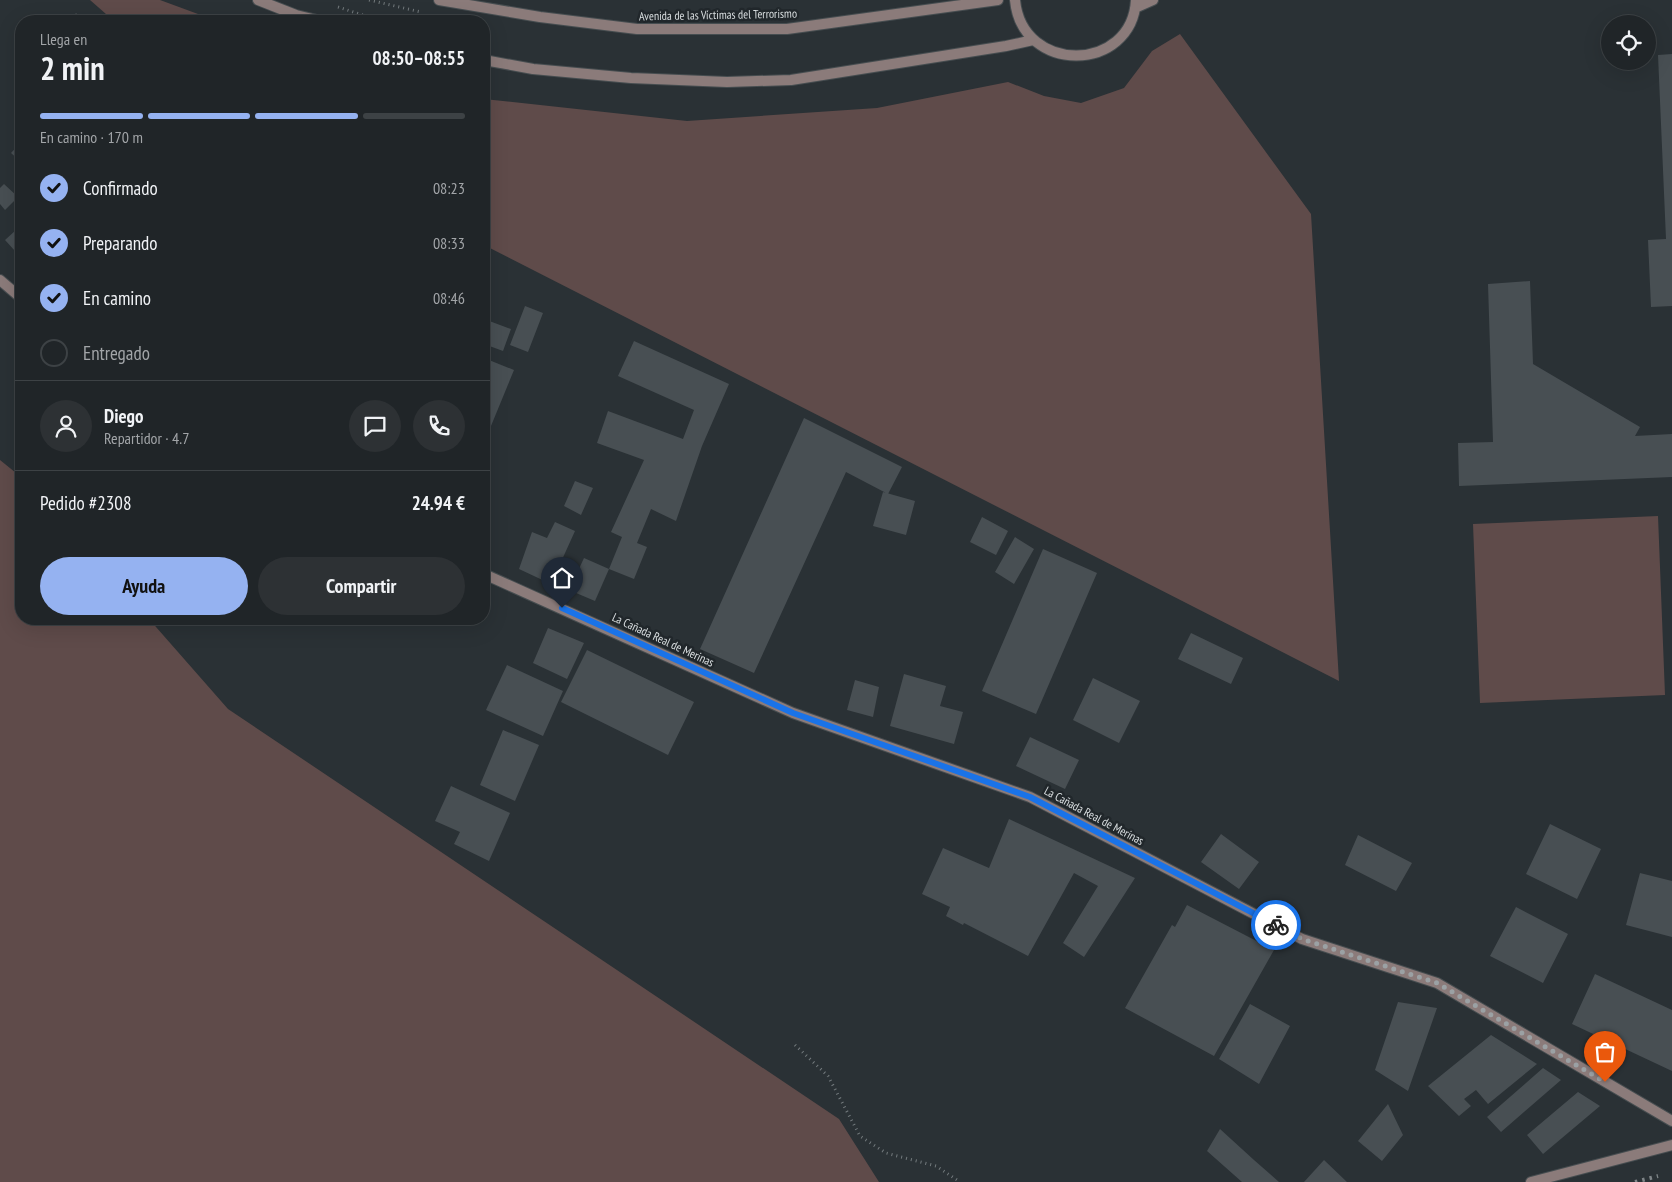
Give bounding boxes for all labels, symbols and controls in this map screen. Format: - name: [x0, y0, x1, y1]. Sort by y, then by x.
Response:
- street label: Avenida de las Víctimas del Terrorismo: [639, 6, 797, 23]
- map controls: [1601, 15, 1656, 70]
- button: locate: [1601, 15, 1656, 70]
- text: Llega en: [40, 29, 87, 49]
- text: 08:50–08:55: [372, 46, 465, 70]
- text: 2 min: [40, 47, 105, 89]
- text: En camino · 170 m: [40, 127, 143, 147]
- icon: check: [40, 174, 68, 202]
- text: Confirmado: [83, 176, 158, 200]
- text: 08:23: [433, 178, 465, 198]
- icon: check: [40, 229, 68, 257]
- text: Preparando: [83, 231, 158, 255]
- text: 08:33: [433, 233, 465, 253]
- icon: check: [40, 284, 68, 312]
- text: En camino: [83, 286, 151, 310]
- text: 08:46: [433, 288, 465, 308]
- text: Entregado: [83, 341, 150, 365]
- button: person: [40, 400, 92, 452]
- button: chat: [349, 400, 401, 452]
- button: phone: [413, 400, 465, 452]
- text: Diego: [104, 404, 143, 428]
- text: Repartidor · 4.7: [104, 428, 189, 448]
- text: Pedido #2308: [40, 491, 131, 515]
- text: 24.94 €: [412, 491, 465, 515]
- button: Ayuda: [40, 557, 248, 615]
- button: Compartir: [258, 557, 465, 615]
- pin: [541, 557, 583, 608]
- icon: home: [548, 564, 576, 592]
- street label: La Cañada Real de Merinas: [610, 609, 717, 670]
- street label: La Cañada Real de Merinas: [1042, 783, 1147, 848]
- courier: [1251, 900, 1301, 950]
- icon: bike: [1262, 911, 1290, 939]
- pin: [1584, 1031, 1626, 1082]
- icon: bag: [1591, 1038, 1619, 1066]

